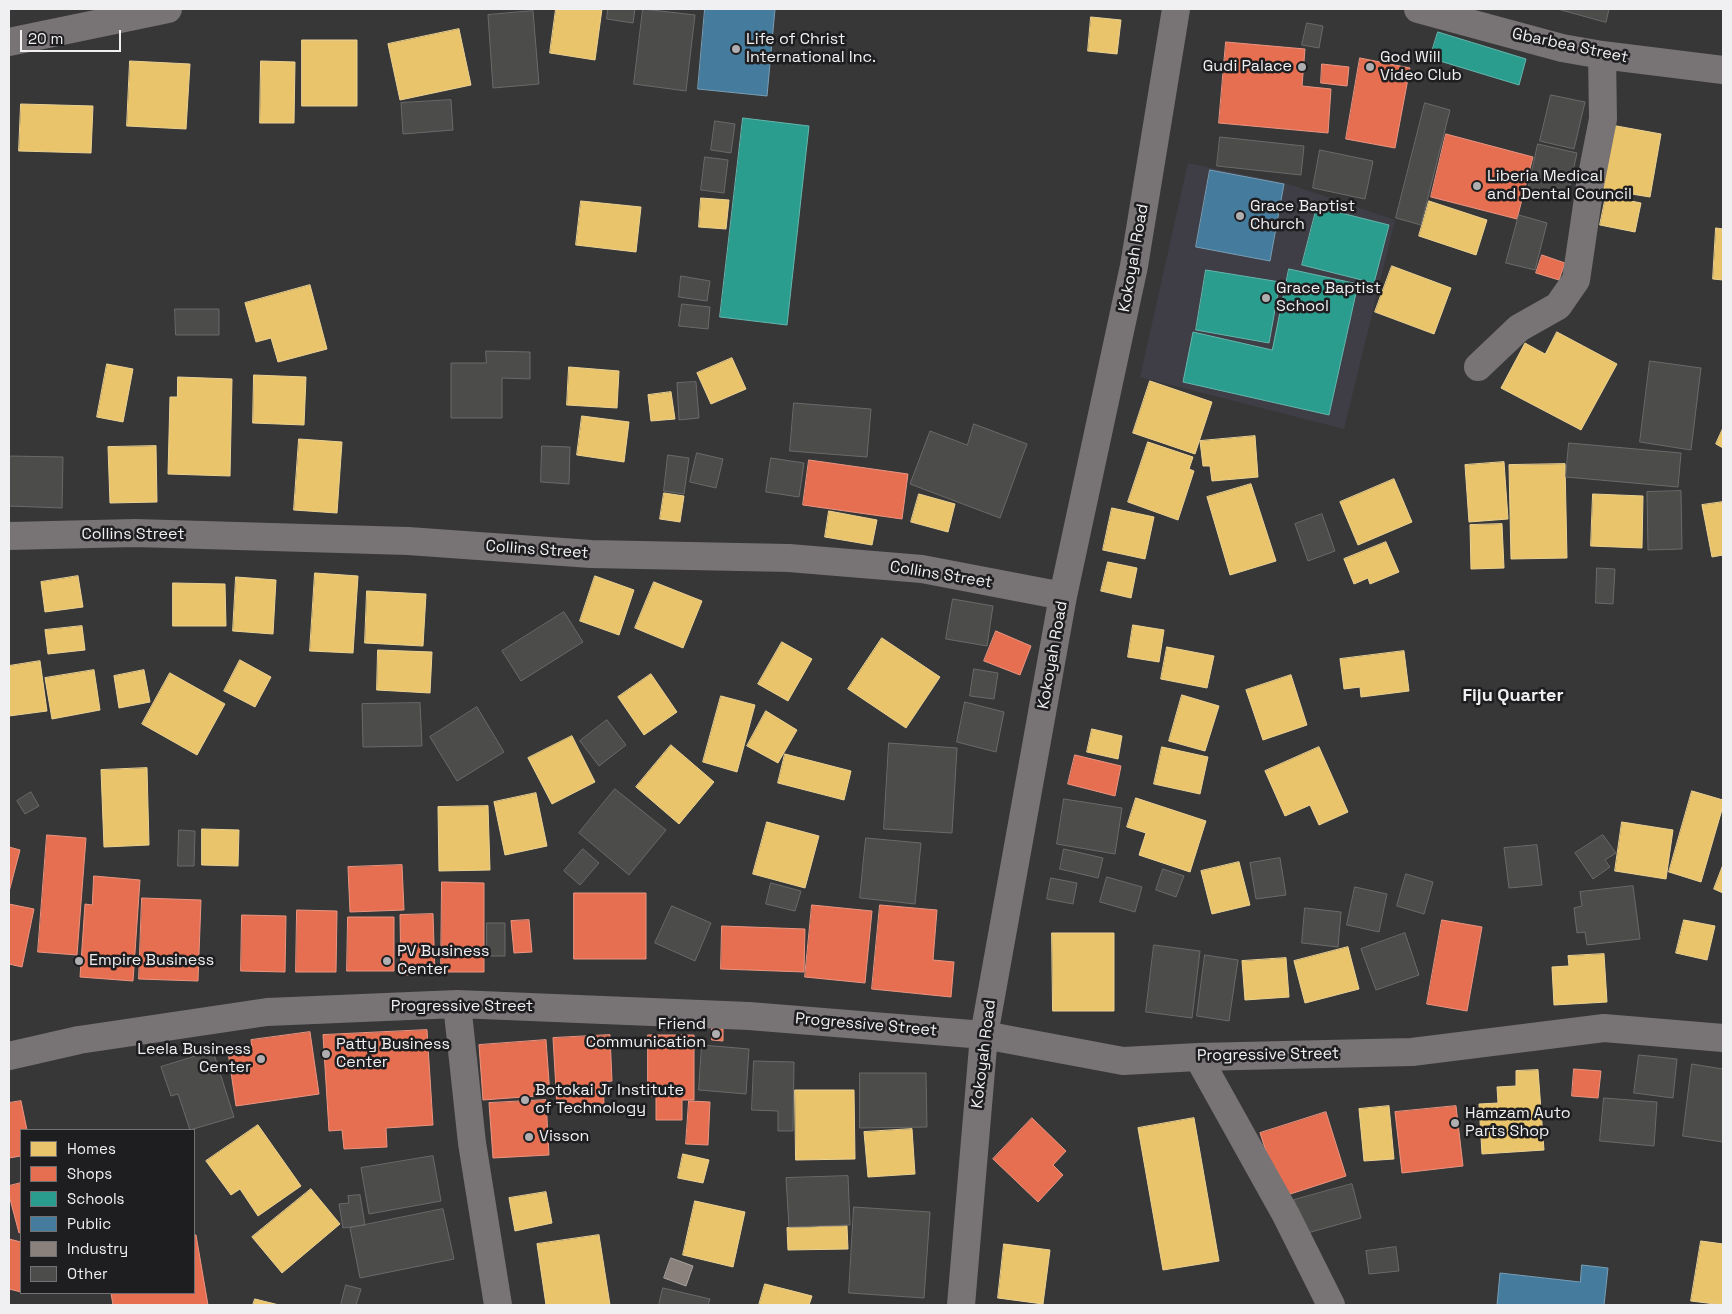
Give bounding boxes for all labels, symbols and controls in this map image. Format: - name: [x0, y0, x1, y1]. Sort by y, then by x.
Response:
- scale bar: [22, 20, 124, 52]
- street label: Gbarbea Street: [1510, 24, 1630, 68]
- text: 20 m: [28, 29, 63, 48]
- place label: Life of Christ International Inc.: [746, 30, 876, 68]
- marker: Life of Christ International Inc.: [730, 43, 742, 55]
- place label: God Will Video Club: [1380, 48, 1462, 86]
- place label: Gudi Palace: [1203, 57, 1292, 77]
- marker: Gudi Palace: [1296, 61, 1308, 73]
- marker: God Will Video Club: [1364, 61, 1376, 73]
- place label: Liberia Medical and Dental Council: [1487, 167, 1632, 205]
- marker: Liberia Medical and Dental Council: [1471, 180, 1483, 192]
- place label: Grace Baptist Church: [1250, 197, 1355, 235]
- street label: Kokoyah Road: [1115, 202, 1153, 314]
- marker: Grace Baptist Church: [1234, 210, 1246, 222]
- place label: Grace Baptist School: [1276, 279, 1381, 317]
- marker: Grace Baptist School: [1260, 292, 1272, 304]
- street label: Collins Street: [81, 525, 185, 545]
- street label: Collins Street: [485, 537, 589, 563]
- street label: Collins Street: [889, 557, 993, 593]
- street label: Kokoyah Road: [1034, 599, 1072, 711]
- district label: Fiju Quarter: [1462, 685, 1564, 707]
- place label: PV Business Center: [397, 942, 489, 980]
- place label: Empire Business: [89, 951, 214, 971]
- marker: Empire Business: [73, 955, 85, 967]
- marker: PV Business Center: [381, 955, 393, 967]
- street label: Progressive Street: [391, 997, 533, 1017]
- street label: Kokoyah Road: [968, 998, 1000, 1110]
- street label: Progressive Street: [794, 1009, 938, 1041]
- place label: Friend Communication: [586, 1015, 706, 1053]
- marker: Friend Communication: [710, 1028, 722, 1040]
- place label: Patty Business Center: [336, 1035, 450, 1073]
- place label: Leela Business Center: [137, 1040, 251, 1078]
- street label: Progressive Street: [1197, 1044, 1339, 1066]
- marker: Patty Business Center: [320, 1048, 332, 1060]
- marker: Leela Business Center: [255, 1053, 267, 1065]
- place label: Botokai Jr Institute of Technology: [535, 1081, 684, 1119]
- marker: Botokai Jr Institute of Technology: [519, 1094, 531, 1106]
- place label: Hamzam Auto Parts Shop: [1465, 1104, 1571, 1142]
- marker: Hamzam Auto Parts Shop: [1449, 1117, 1461, 1129]
- place label: Visson: [539, 1127, 589, 1147]
- legend: [20, 1129, 195, 1294]
- marker: Visson: [523, 1131, 535, 1143]
- text: Homes: [67, 1139, 116, 1158]
- text: Shops: [67, 1164, 112, 1183]
- text: Schools: [67, 1189, 124, 1208]
- text: Public: [67, 1214, 111, 1233]
- text: Industry: [67, 1239, 128, 1258]
- text: Other: [67, 1264, 108, 1283]

